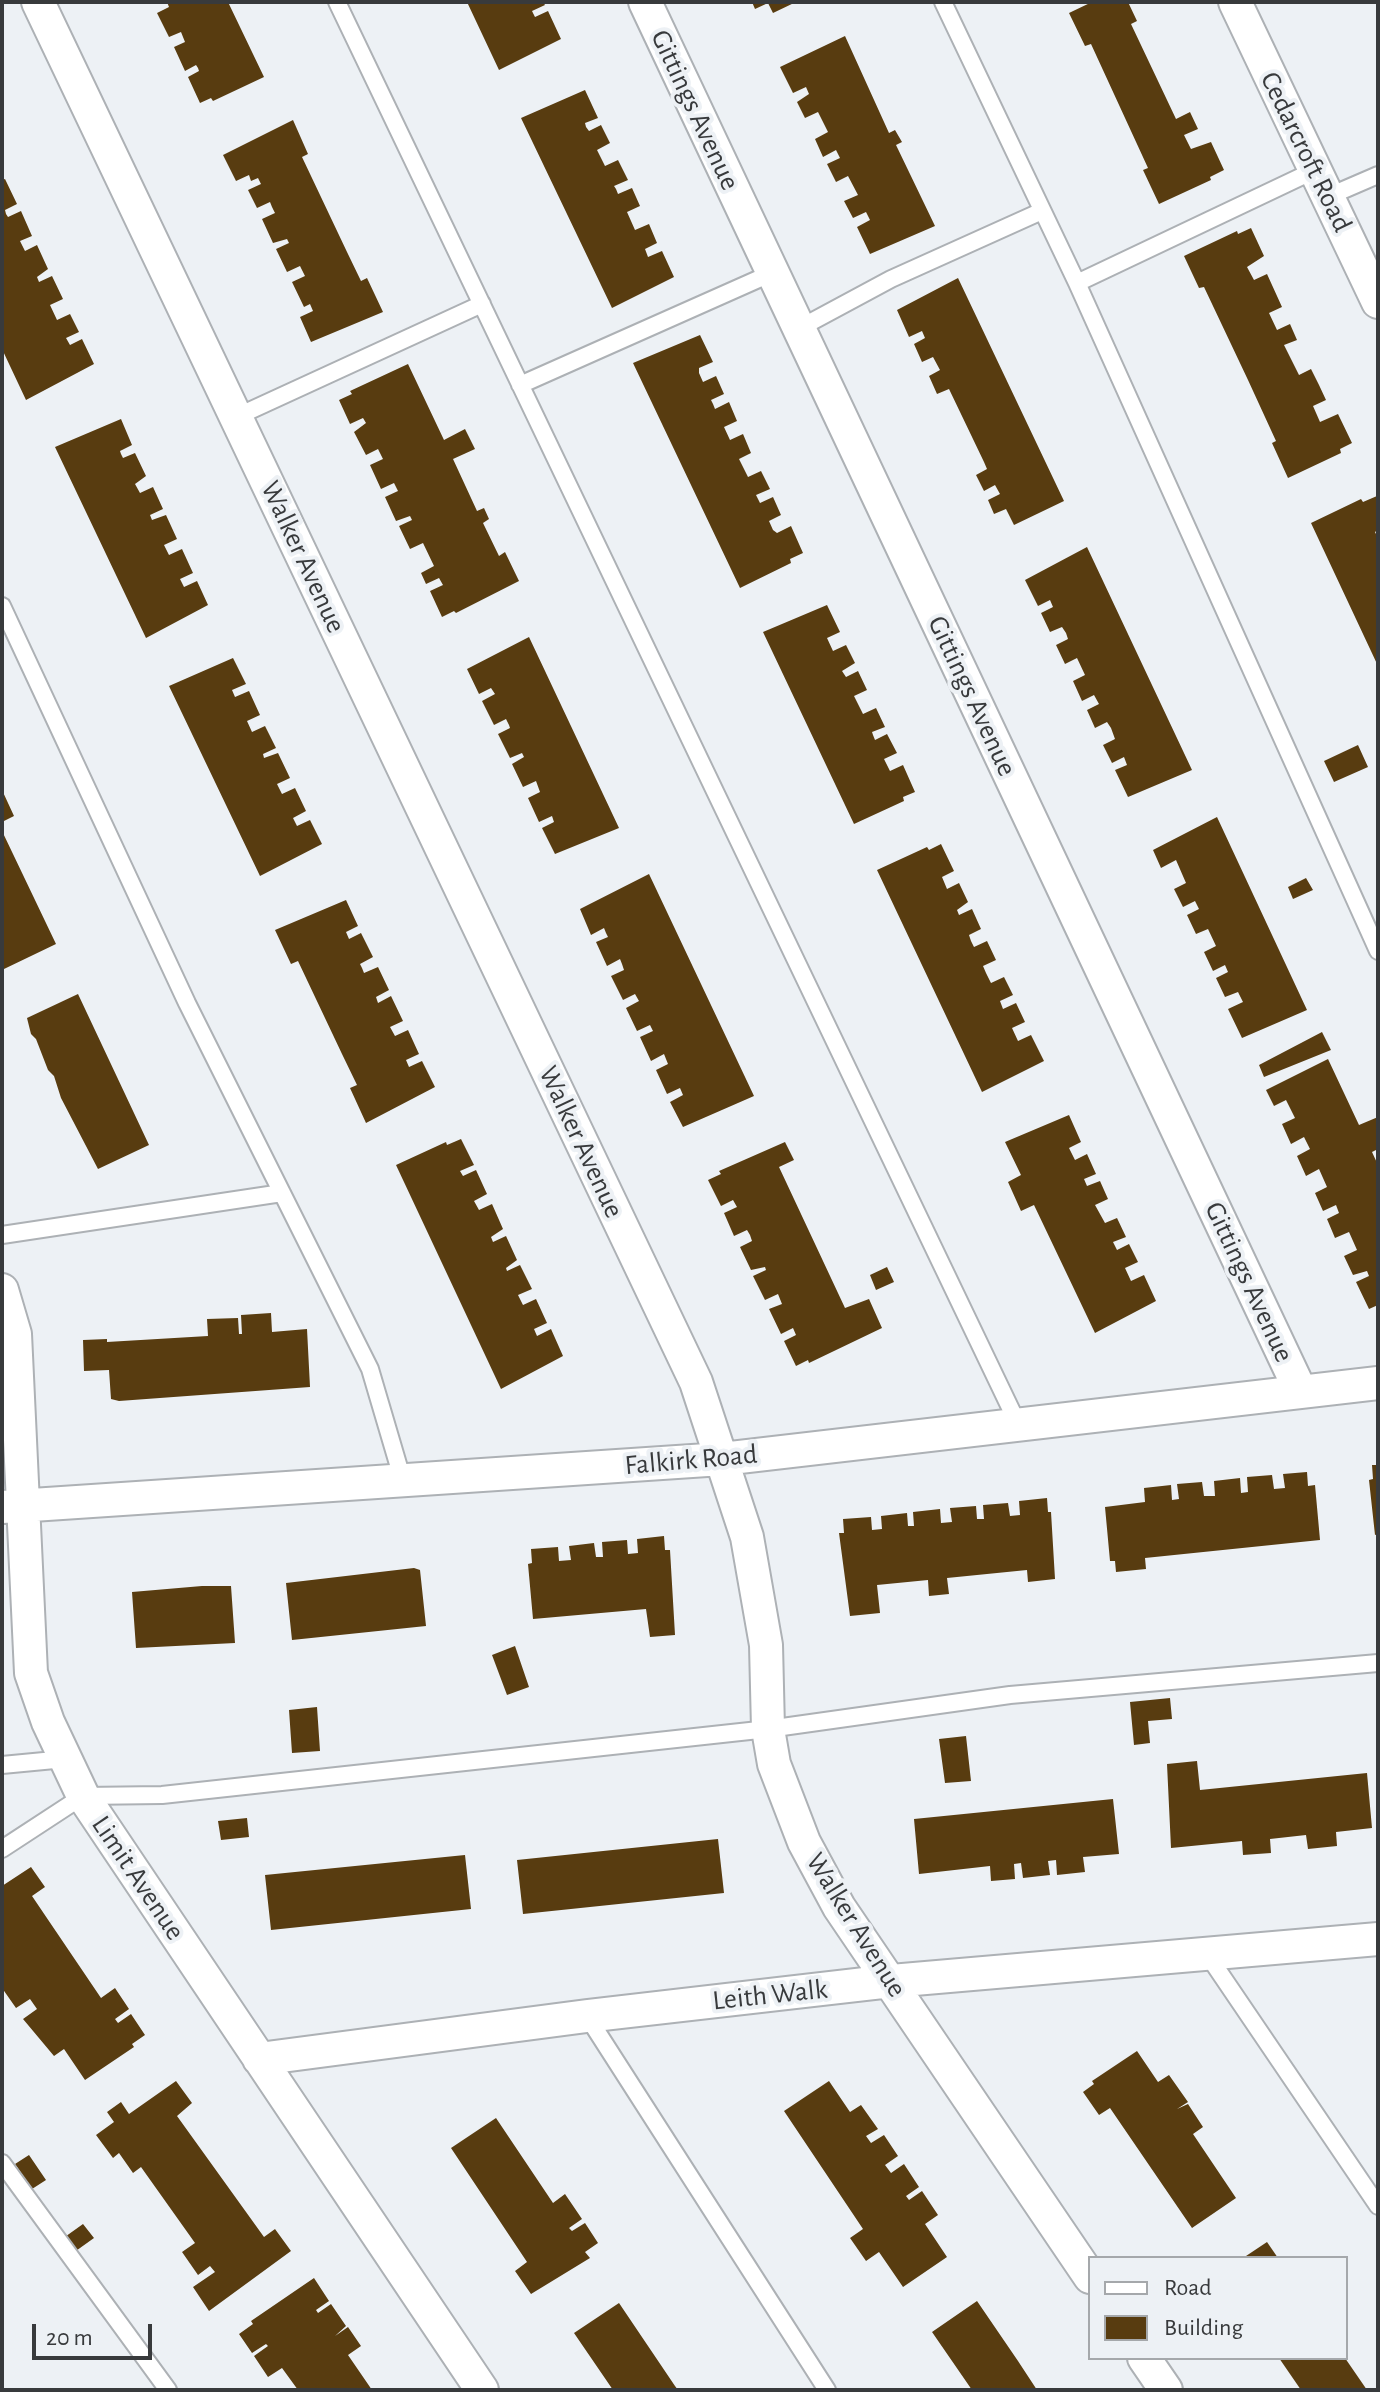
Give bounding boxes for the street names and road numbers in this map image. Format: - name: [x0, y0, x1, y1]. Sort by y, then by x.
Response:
- street label: Gittings Avenue: [643, 25, 747, 195]
- street label: Cedarcroft Road: [1253, 67, 1359, 237]
- street label: Walker Avenue: [253, 476, 353, 638]
- street label: Gittings Avenue: [920, 611, 1024, 781]
- street label: Walker Avenue: [531, 1061, 631, 1223]
- street label: Gittings Avenue: [1197, 1197, 1301, 1367]
- street label: Falkirk Road: [623, 1437, 759, 1483]
- street label: Limit Avenue: [84, 1809, 192, 1947]
- street label: Walker Avenue: [798, 1847, 914, 2003]
- street label: Leith Walk: [711, 1972, 829, 2018]

